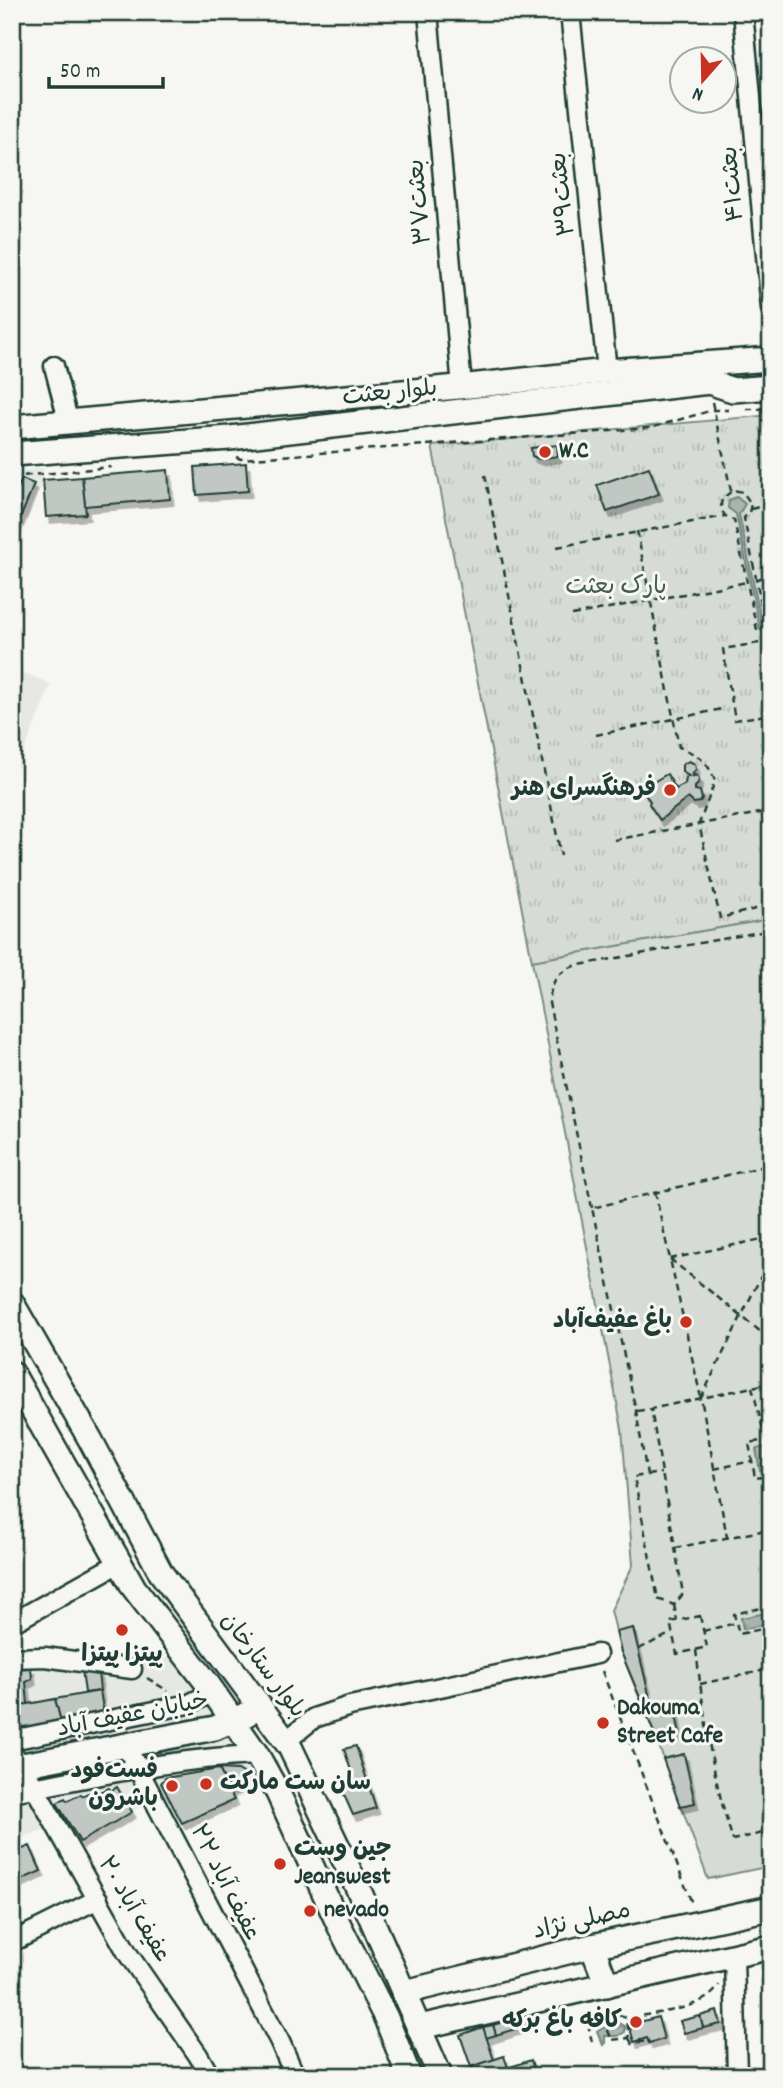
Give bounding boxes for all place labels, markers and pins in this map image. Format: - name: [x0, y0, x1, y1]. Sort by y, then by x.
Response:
- place label: W.C: [559, 435, 589, 469]
- marker: W.C: [537, 444, 553, 460]
- place label: فرهنگسرای هنر: [510, 772, 656, 807]
- marker: فرهنگسرای هنر: [662, 782, 678, 798]
- place label: باغ عفیف‌آباد: [553, 1305, 672, 1339]
- marker: باغ عفیف‌آباد: [678, 1314, 694, 1330]
- marker: پیتزا پیتزا: [114, 1622, 130, 1638]
- place label: پیتزا پیتزا: [81, 1639, 163, 1673]
- place label: Dakouma Street Cafe: [617, 1692, 723, 1754]
- marker: Dakouma Street Cafe: [595, 1715, 611, 1731]
- place label: فست‌فود باشرون: [71, 1755, 158, 1817]
- place label: سان ست مارکت: [220, 1767, 371, 1801]
- marker: سان ست مارکت: [198, 1776, 214, 1792]
- marker: فست‌فود باشرون: [164, 1778, 180, 1794]
- place label: جین وست Jeanswest: [294, 1833, 391, 1895]
- marker: جین وست Jeanswest: [272, 1856, 288, 1872]
- place label: nevado: [324, 1894, 389, 1928]
- marker: nevado: [302, 1903, 318, 1919]
- place label: کافه باغ برکه: [502, 2005, 622, 2039]
- marker: کافه باغ برکه: [628, 2014, 644, 2030]

